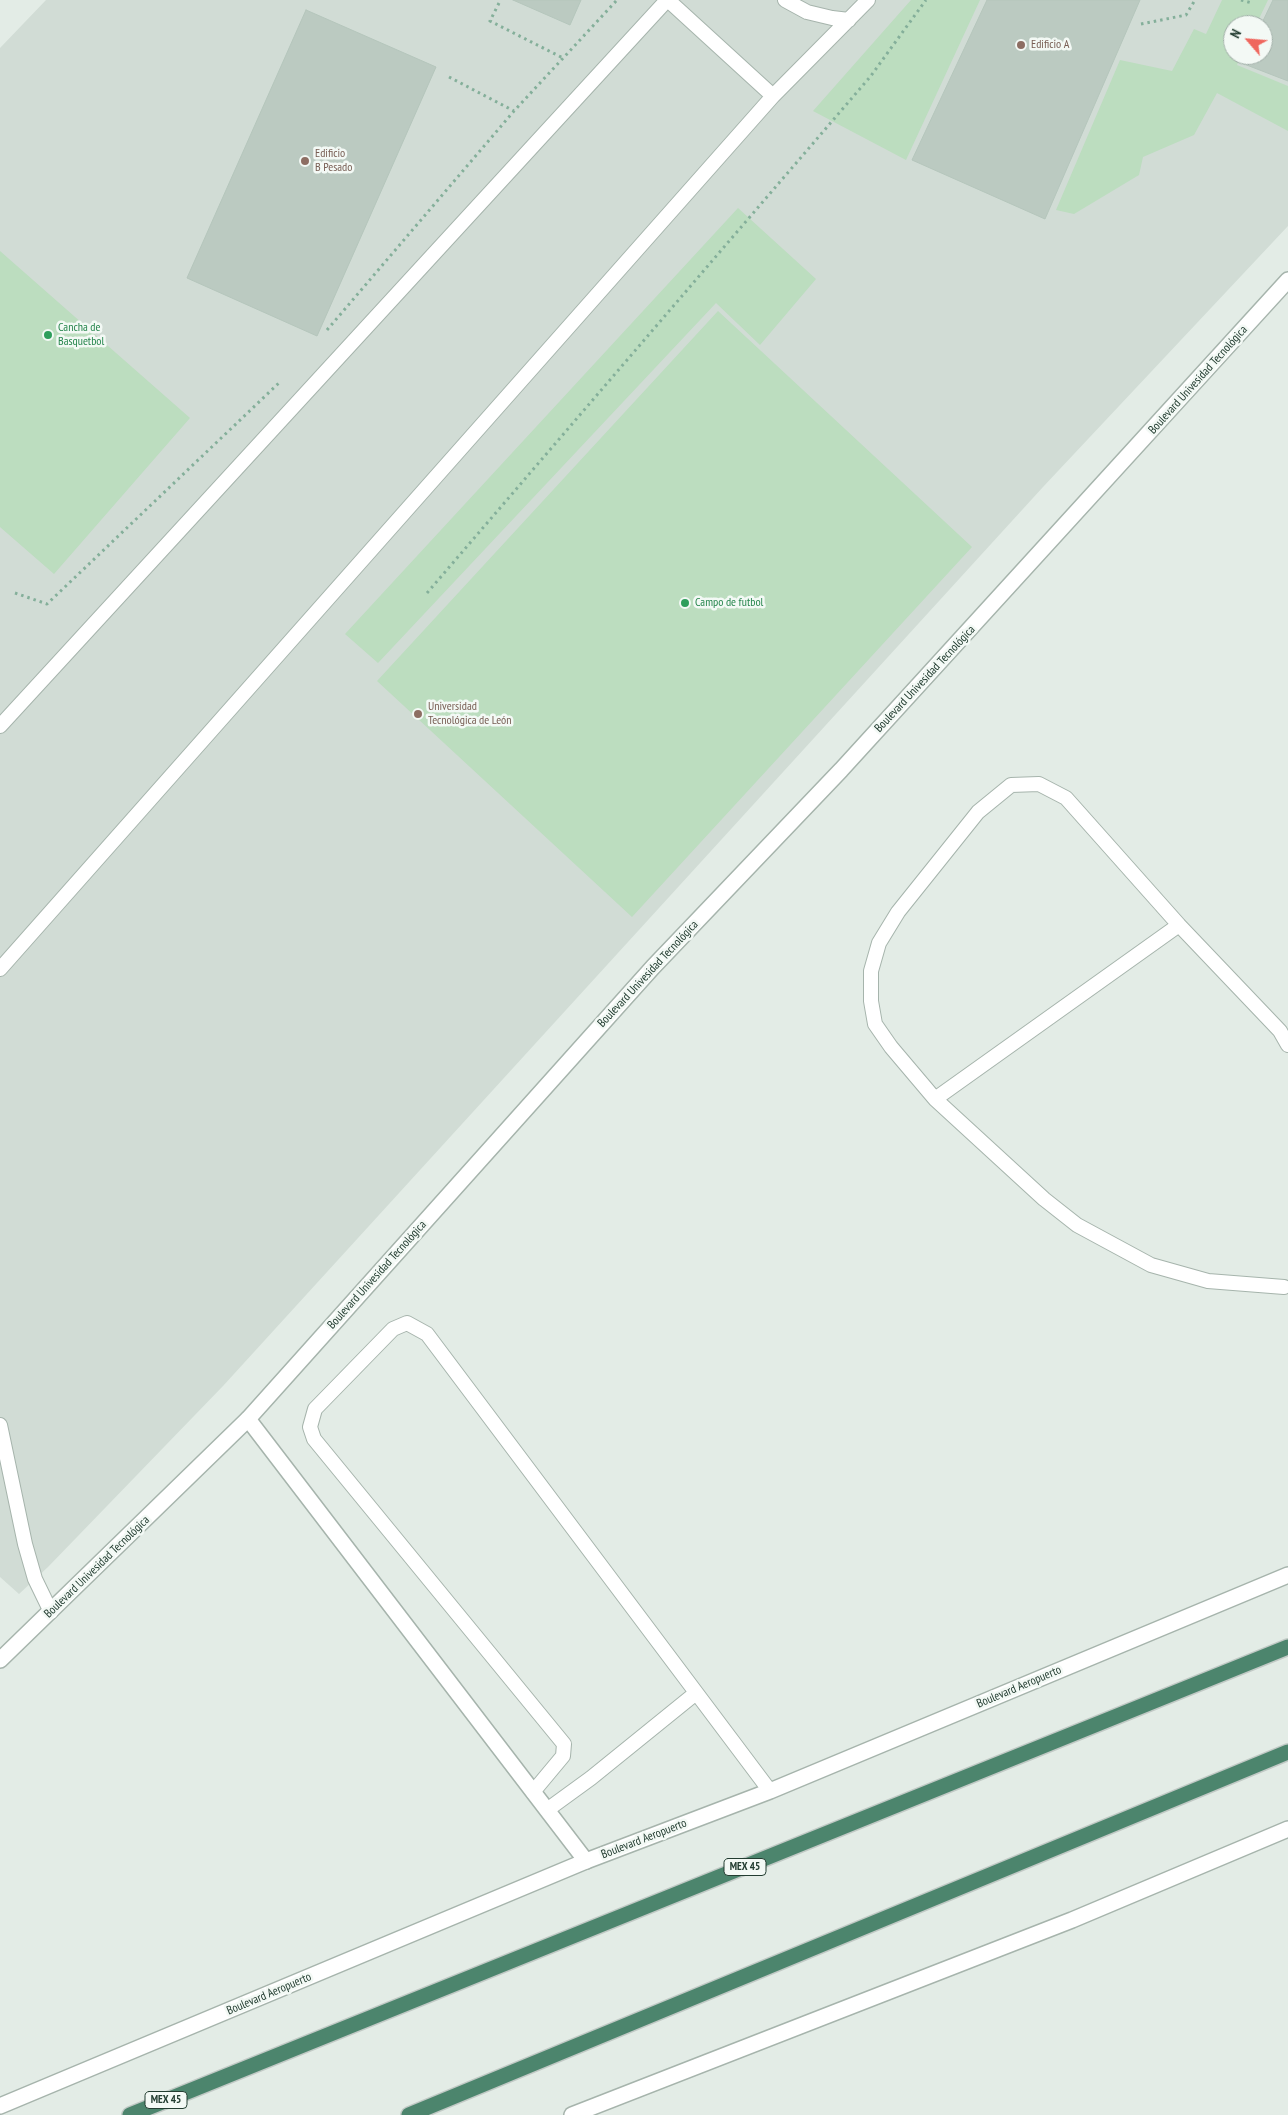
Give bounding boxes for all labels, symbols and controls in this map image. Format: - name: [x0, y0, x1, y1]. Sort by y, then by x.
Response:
- north arrow: [1223, 15, 1273, 65]
- text: N: [1226, 26, 1245, 41]
- place label: Edificio A: [1031, 38, 1069, 52]
- marker: Edificio A: [1015, 39, 1027, 51]
- place label: Edificio B Pesado: [315, 147, 352, 175]
- marker: Edificio B Pesado: [299, 155, 311, 167]
- place label: Cancha de Basquetbol: [58, 321, 104, 349]
- street label: Boulevard Univesidad Tecnológica: [1146, 323, 1250, 437]
- marker: Cancha de Basquetbol: [42, 329, 54, 341]
- place label: Campo de futbol: [695, 596, 763, 610]
- marker: Campo de futbol: [679, 597, 691, 609]
- street label: Boulevard Univesidad Tecnológica: [872, 623, 978, 735]
- place label: Universidad Tecnológica de León: [428, 700, 512, 728]
- marker: Universidad Tecnológica de León: [412, 708, 424, 720]
- street label: Boulevard Univesidad Tecnológica: [595, 918, 701, 1030]
- street label: Boulevard Univesidad Tecnológica: [325, 1218, 429, 1332]
- street label: Boulevard Univesidad Tecnológica: [41, 1513, 153, 1621]
- street label: Boulevard Aeropuerto: [975, 1663, 1063, 1711]
- street label: Boulevard Aeropuerto: [599, 1816, 689, 1862]
- road number: MEX 45: [724, 1858, 766, 1875]
- street label: Boulevard Aeropuerto: [225, 1970, 313, 2018]
- road number: MEX 45: [145, 2092, 187, 2108]

